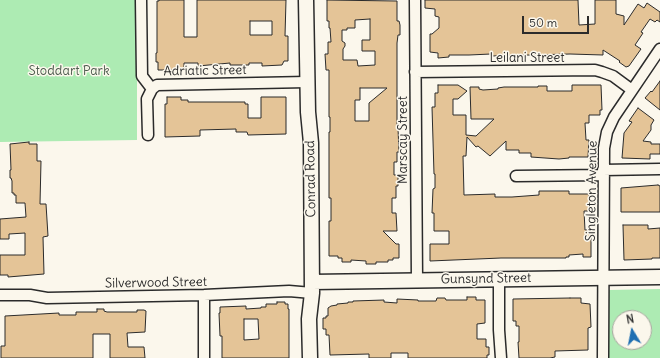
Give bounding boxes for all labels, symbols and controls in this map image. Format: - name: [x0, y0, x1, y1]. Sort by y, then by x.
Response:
- scale bar: [524, 8, 591, 34]
- text: 50 m: [529, 15, 557, 30]
- street label: Leilani Street: [489, 50, 565, 66]
- street label: Adriatic Street: [163, 62, 247, 80]
- park label: Stoddart Park: [28, 63, 110, 79]
- street label: Marscay Street: [395, 96, 411, 184]
- street label: Conrad Road: [303, 140, 319, 218]
- street label: Singleton Avenue: [583, 141, 601, 241]
- street label: Gunsynd Street: [440, 270, 532, 288]
- street label: Silverwood Street: [105, 274, 207, 292]
- north arrow: [612, 310, 652, 350]
- text: N: [625, 312, 635, 327]

